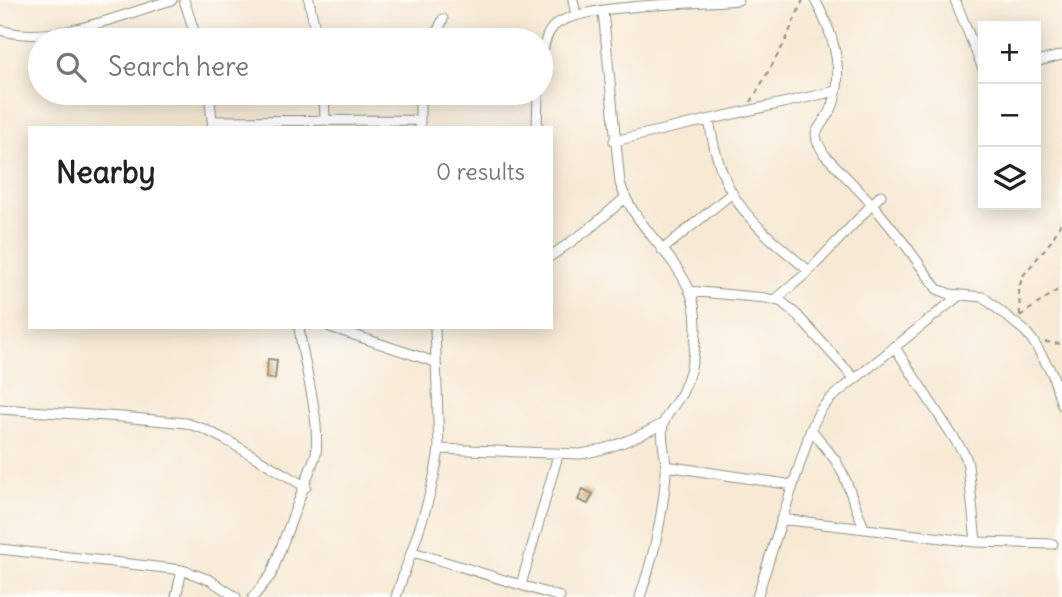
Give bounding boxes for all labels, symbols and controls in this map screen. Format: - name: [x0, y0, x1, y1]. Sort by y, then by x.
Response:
- map controls: [978, 21, 1041, 210]
- button: +: [978, 21, 1041, 84]
- search box: [28, 28, 553, 105]
- icon: search: [52, 48, 90, 86]
- text: Search here: [108, 50, 249, 83]
- button: −: [978, 84, 1041, 147]
- button: layers: [978, 147, 1041, 210]
- text: Nearby: [56, 153, 156, 191]
- text: 0 results: [436, 157, 525, 186]

